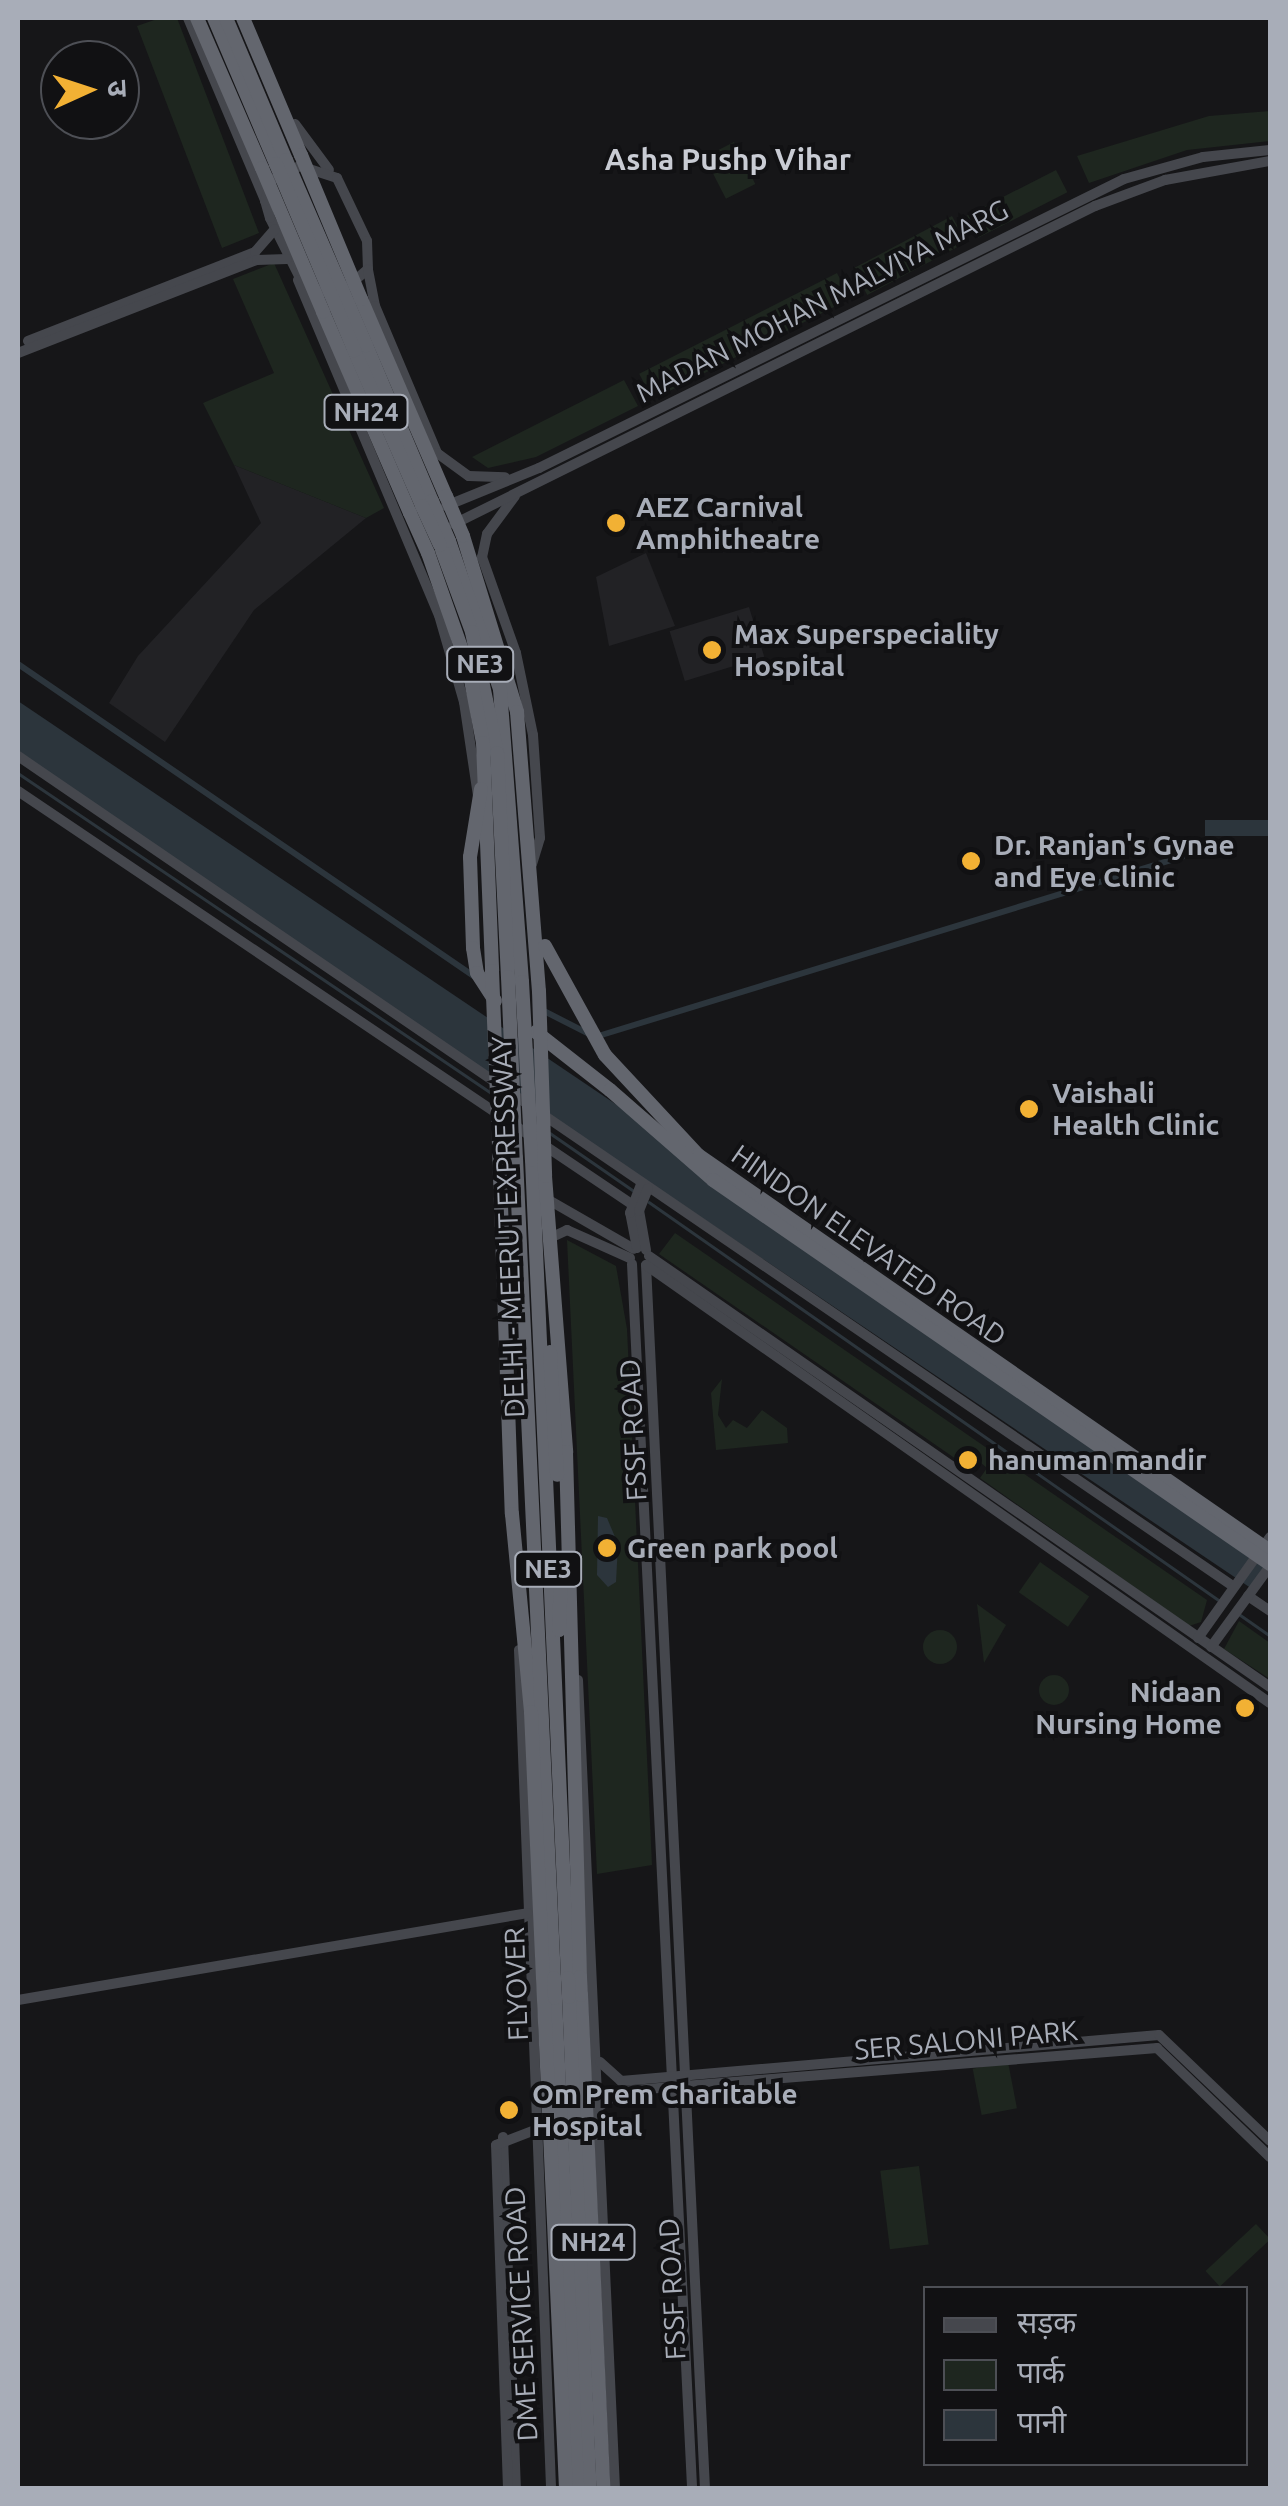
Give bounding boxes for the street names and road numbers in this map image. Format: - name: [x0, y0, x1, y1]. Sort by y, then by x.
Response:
- street label: MADAN MOHAN MALVIYA MARG: [630, 192, 1014, 410]
- road number: NH24: [324, 392, 408, 432]
- road number: NE3: [445, 644, 515, 684]
- street label: DELHI - MEERUT EXPRESSWAY: [485, 1036, 531, 1418]
- street label: HINDON ELEVATED ROAD: [725, 1137, 1013, 1353]
- street label: FSSF ROAD: [613, 1358, 653, 1502]
- road number: NE3: [513, 1549, 583, 1589]
- street label: FLYOVER: [497, 1927, 535, 2041]
- street label: SER SALONI PARK: [853, 2013, 1079, 2067]
- street label: DME SERVICE ROAD: [498, 2186, 544, 2442]
- street label: FSSF ROAD: [652, 2217, 692, 2361]
- road number: NH24: [550, 2222, 636, 2262]

